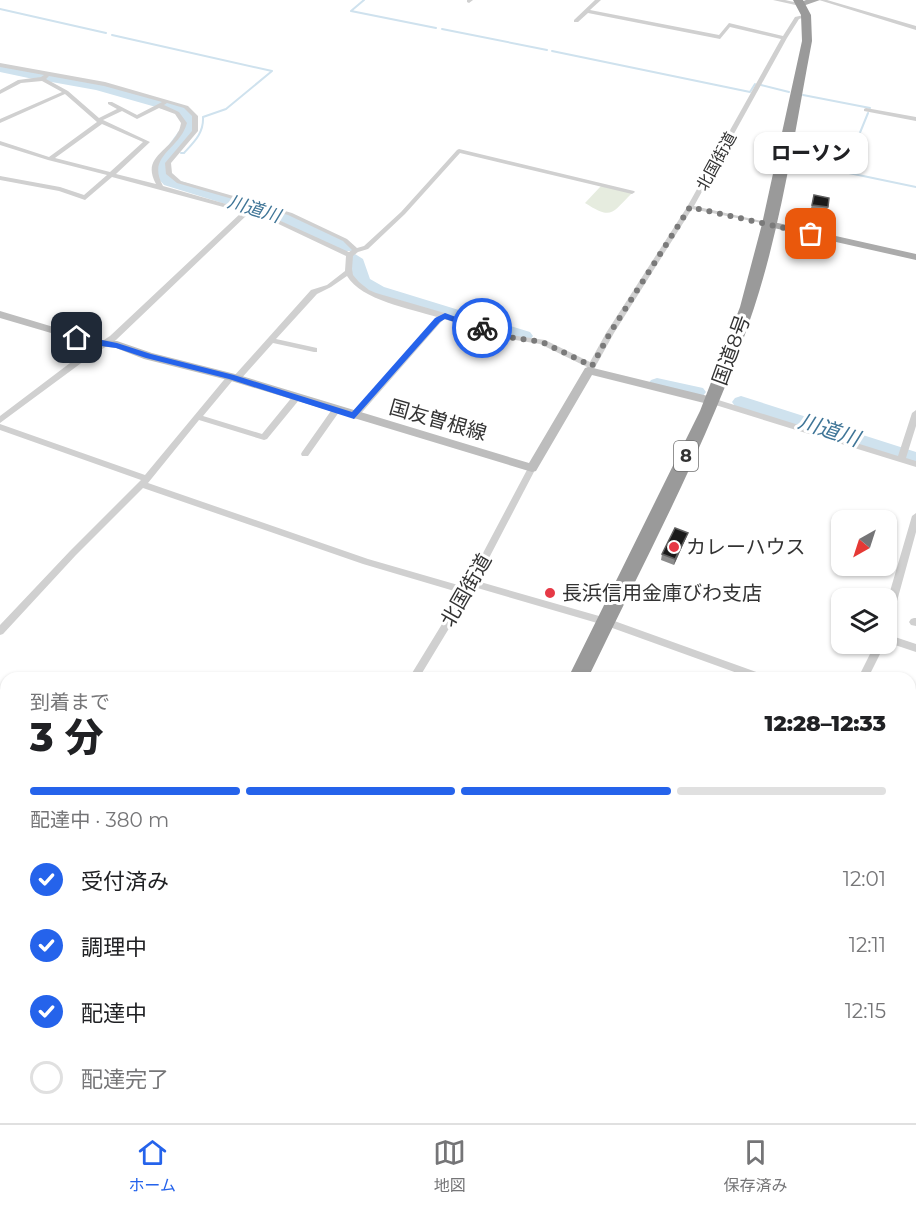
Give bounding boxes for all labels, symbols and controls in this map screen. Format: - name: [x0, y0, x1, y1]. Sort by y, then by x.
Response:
- street label: 北国街道: [693, 129, 740, 194]
- callout: ローソン: [754, 132, 868, 174]
- text: ローソン: [771, 141, 851, 165]
- water label: 川道川: [225, 191, 285, 228]
- pin: [785, 208, 836, 259]
- icon: bag: [794, 217, 827, 250]
- courier: [452, 298, 512, 358]
- pin: [51, 312, 102, 363]
- icon: bike: [466, 312, 499, 345]
- street label: 国道8号: [707, 312, 755, 388]
- icon: home: [60, 321, 93, 354]
- street label: 国友曽根線: [387, 395, 489, 445]
- water label: 川道川: [795, 408, 865, 452]
- road number: 8: [674, 441, 698, 471]
- north arrow: [831, 510, 897, 576]
- map controls: [831, 510, 897, 654]
- place label: カレーハウス: [686, 535, 806, 559]
- marker: カレーハウス: [667, 540, 681, 554]
- street label: 北国街道: [436, 549, 496, 631]
- place label: 長浜信用金庫びわ支店: [562, 581, 762, 605]
- marker: 長浜信用金庫びわ支店: [543, 586, 557, 600]
- button: layers: [831, 588, 897, 654]
- text: 到着まで: [30, 690, 110, 714]
- text: 12:28–12:33: [765, 710, 886, 737]
- text: 3 分: [30, 713, 104, 761]
- text: 配達中 · 380 m: [30, 808, 169, 832]
- icon: check: [30, 863, 63, 896]
- text: 12:01: [843, 867, 886, 891]
- text: 受付済み: [81, 868, 169, 895]
- icon: check: [30, 929, 63, 962]
- text: 12:11: [849, 933, 886, 957]
- text: 調理中: [81, 934, 147, 961]
- icon: check: [30, 995, 63, 1028]
- text: 12:15: [845, 999, 886, 1023]
- text: 配達中: [81, 1000, 147, 1027]
- text: 配達完了: [81, 1066, 169, 1093]
- tab: ホーム: [129, 1136, 176, 1196]
- tab: 地図: [433, 1136, 466, 1196]
- tab: 保存済み: [723, 1136, 787, 1196]

